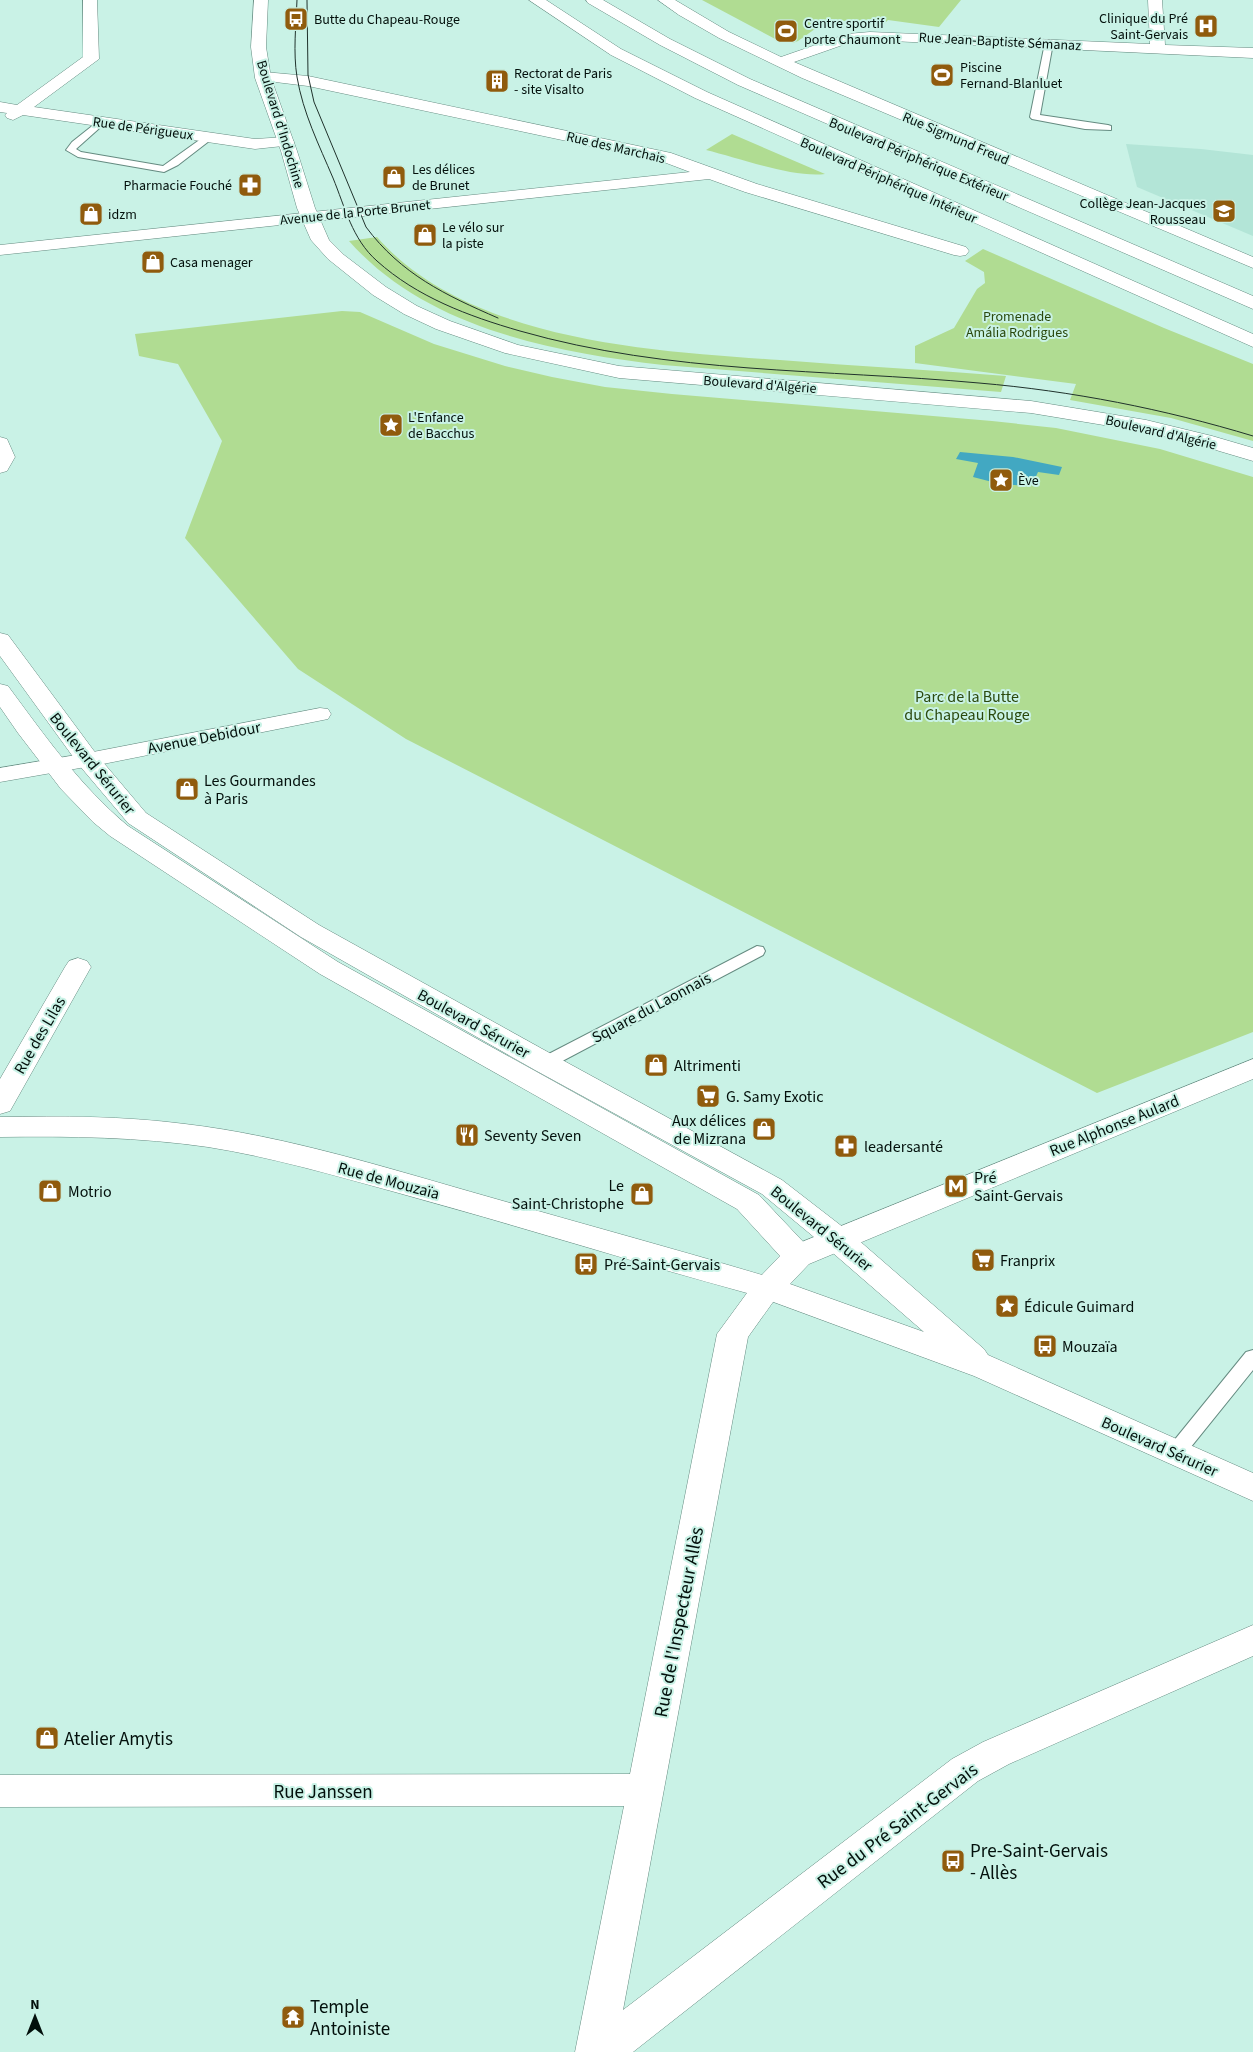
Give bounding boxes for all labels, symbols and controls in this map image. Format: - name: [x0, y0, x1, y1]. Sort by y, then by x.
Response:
- bus stop icon: Butte du Chapeau-Rouge: [283, 6, 309, 32]
- place label: Clinique du Pré Saint-Gervais: [1099, 9, 1188, 45]
- place label: Butte du Chapeau-Rouge: [314, 10, 460, 30]
- hospital icon: Clinique du Pré Saint-Gervais: [1193, 13, 1219, 39]
- place label: Centre sportif porte Chaumont: [804, 14, 901, 50]
- sports icon: Centre sportif porte Chaumont: [773, 18, 799, 44]
- street label: Rue Jean-Baptiste Sémanaz: [918, 28, 1082, 56]
- street label: Boulevard d'Indochine: [251, 58, 309, 191]
- place label: Piscine Fernand-Blanluet: [960, 58, 1063, 94]
- sports icon: Piscine Fernand-Blanluet: [929, 62, 955, 88]
- place label: Rectorat de Paris - site Visalto: [514, 64, 612, 100]
- building icon: Rectorat de Paris - site Visalto: [484, 68, 510, 94]
- street label: Rue Sigmund Freud: [899, 107, 1012, 170]
- street label: Rue de Périgueux: [91, 112, 195, 146]
- street label: Boulevard Périphérique Extérieur: [826, 113, 1012, 207]
- street label: Rue des Marchais: [564, 127, 667, 169]
- street label: Boulevard Périphérique Intérieur: [797, 133, 980, 229]
- place label: Les délices de Brunet: [412, 160, 475, 196]
- shop icon: Les délices de Brunet: [381, 164, 407, 190]
- pharmacy icon: Pharmacie Fouché: [237, 172, 263, 198]
- place label: Pharmacie Fouché: [123, 176, 232, 196]
- place label: Collège Jean-Jacques Rousseau: [1080, 194, 1206, 230]
- street label: Avenue de la Porte Brunet: [279, 195, 432, 231]
- school or university icon: Collège Jean-Jacques Rousseau: [1211, 198, 1237, 224]
- shop icon: idzm: [78, 201, 104, 227]
- place label: idzm: [108, 205, 137, 225]
- place label: Le vélo sur la piste: [442, 218, 504, 254]
- shop icon: Le vélo sur la piste: [412, 222, 438, 248]
- shop icon: Casa menager: [140, 249, 166, 275]
- place label: Casa menager: [170, 253, 253, 273]
- park label: Promenade Amália Rodrigues: [966, 307, 1068, 343]
- street label: Boulevard d'Algérie: [703, 371, 817, 399]
- place label: L'Enfance de Bacchus: [408, 408, 475, 444]
- street label: Boulevard d'Algérie: [1103, 410, 1218, 455]
- place icon: L'Enfance de Bacchus: [378, 412, 404, 438]
- place icon: Ève: [988, 467, 1014, 493]
- place label: Ève: [1018, 471, 1039, 491]
- park label: Parc de la Butte du Chapeau Rouge: [904, 686, 1030, 726]
- street label: Boulevard Sérurier: [44, 708, 140, 820]
- street label: Avenue Debidour: [146, 716, 263, 760]
- place label: Les Gourmandes à Paris: [204, 770, 316, 810]
- shop icon: Les Gourmandes à Paris: [174, 776, 200, 802]
- street label: Square du Laonnais: [588, 967, 715, 1049]
- street label: Boulevard Sérurier: [413, 984, 534, 1064]
- street label: Rue des Lilas: [9, 992, 71, 1078]
- shop icon: Altrimenti: [643, 1052, 669, 1078]
- place label: Altrimenti: [674, 1055, 741, 1077]
- supermarket icon: G. Samy Exotic: [695, 1083, 721, 1109]
- place label: G. Samy Exotic: [726, 1086, 823, 1108]
- street label: Rue Alphonse Aulard: [1046, 1090, 1183, 1162]
- place label: Aux délices de Mizrana: [672, 1110, 746, 1150]
- shop icon: Aux délices de Mizrana: [751, 1116, 777, 1142]
- restaurant icon: Seventy Seven: [454, 1122, 480, 1148]
- place label: Seventy Seven: [484, 1125, 581, 1147]
- pharmacy icon: leadersanté: [833, 1133, 859, 1159]
- place label: leadersanté: [864, 1136, 943, 1158]
- street label: Rue de Mouzaïa: [335, 1157, 442, 1205]
- place label: Pré Saint-Gervais: [974, 1167, 1063, 1207]
- metro station icon: Pré Saint-Gervais: [943, 1173, 969, 1199]
- place label: Le Saint-Christophe: [512, 1175, 624, 1215]
- shop icon: Motrio: [37, 1178, 63, 1204]
- place label: Motrio: [68, 1181, 112, 1203]
- shop icon: Le Saint-Christophe: [629, 1181, 655, 1207]
- street label: Boulevard Sérurier: [766, 1181, 877, 1277]
- supermarket icon: Franprix: [970, 1247, 996, 1273]
- place label: Franprix: [1000, 1250, 1055, 1272]
- bus stop icon: Pré-Saint-Gervais: [573, 1251, 599, 1277]
- place label: Pré-Saint-Gervais: [604, 1254, 720, 1276]
- place icon: Édicule Guimard: [994, 1293, 1020, 1319]
- place label: Édicule Guimard: [1024, 1296, 1134, 1318]
- bus stop icon: Mouzaïa: [1032, 1333, 1058, 1359]
- place label: Mouzaïa: [1062, 1336, 1118, 1358]
- street label: Boulevard Sérurier: [1098, 1411, 1222, 1483]
- street label: Rue de l'Inspecteur Allès: [648, 1525, 711, 1720]
- shop icon: Atelier Amytis: [34, 1725, 60, 1751]
- place label: Atelier Amytis: [64, 1726, 173, 1753]
- street label: Rue du Pré Saint-Gervais: [812, 1757, 984, 1896]
- street label: Rue Janssen: [273, 1779, 373, 1806]
- place label: Pre-Saint-Gervais - Allès: [970, 1838, 1108, 1887]
- bus stop icon: Pre-Saint-Gervais - Allès: [940, 1848, 966, 1874]
- north arrow: [10, 1992, 60, 2042]
- place label: Temple Antoiniste: [310, 1994, 390, 2043]
- text: N: [30, 1995, 40, 2015]
- temple icon: Temple Antoiniste: [280, 2004, 306, 2030]

